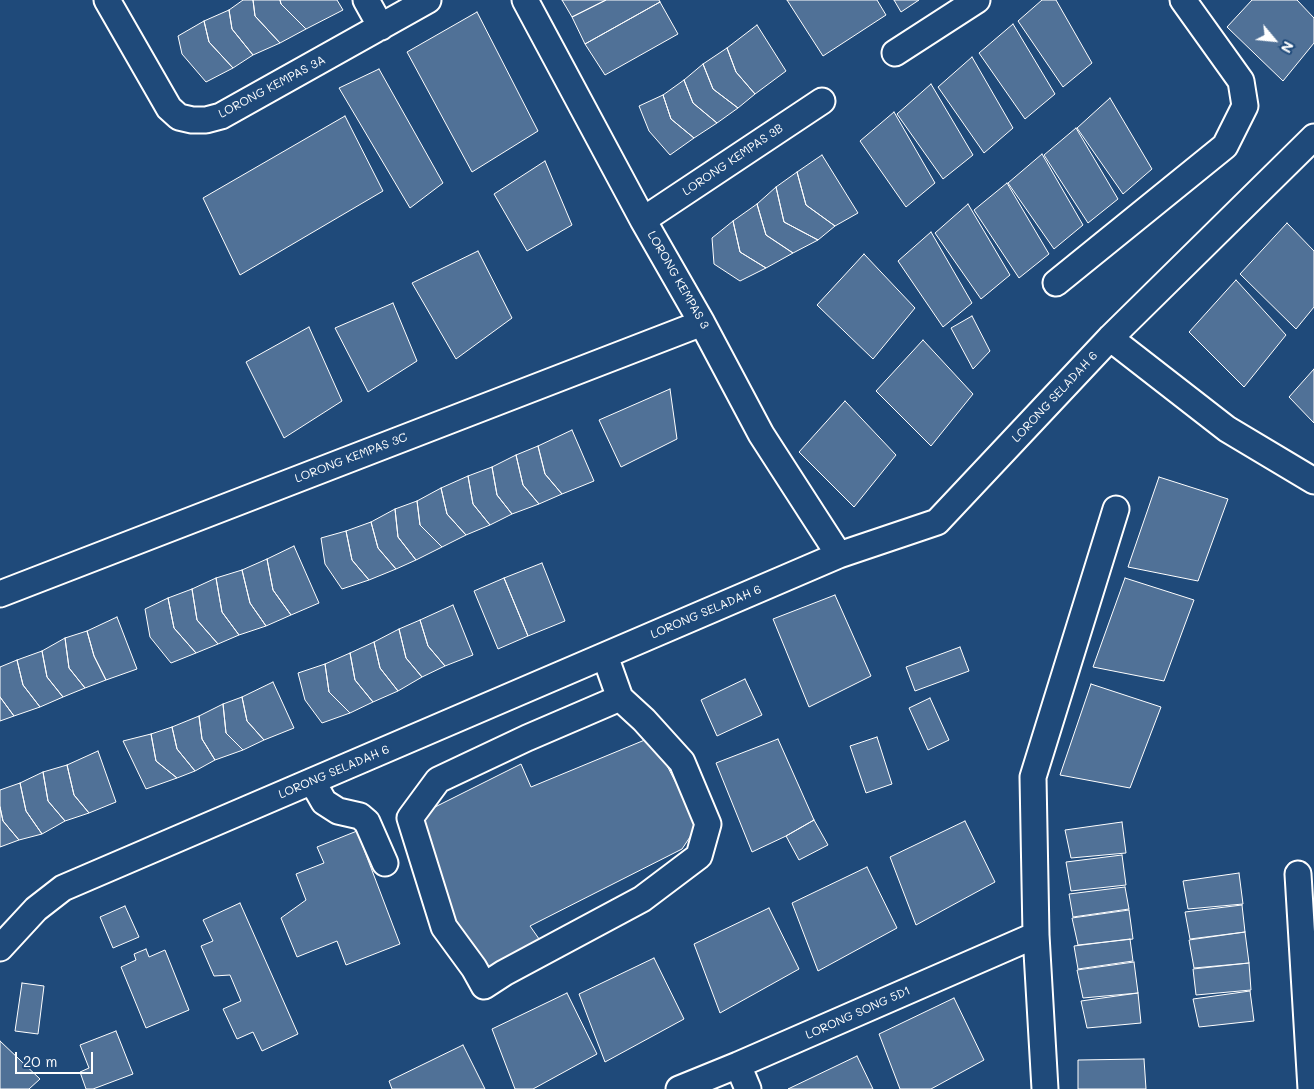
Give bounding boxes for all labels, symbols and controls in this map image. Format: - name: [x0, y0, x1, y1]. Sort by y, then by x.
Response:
- north arrow: [1249, 15, 1299, 65]
- text: N: [1277, 38, 1299, 56]
- street label: LORONG KEMPAS 3A: [216, 53, 328, 121]
- street label: LORONG KEMPAS 3B: [680, 121, 786, 199]
- street label: LORONG KEMPAS 3: [644, 228, 712, 332]
- street label: LORONG SELADAH 6: [1009, 349, 1101, 445]
- street label: LORONG KEMPAS 3C: [293, 430, 409, 486]
- street label: LORONG SELADAH 6: [648, 582, 764, 642]
- street label: LORONG SELADAH 6: [276, 742, 392, 802]
- street label: LORONG SONG 5D1: [803, 983, 913, 1043]
- scale bar: [18, 1042, 95, 1074]
- text: 20 m: [23, 1051, 57, 1071]

